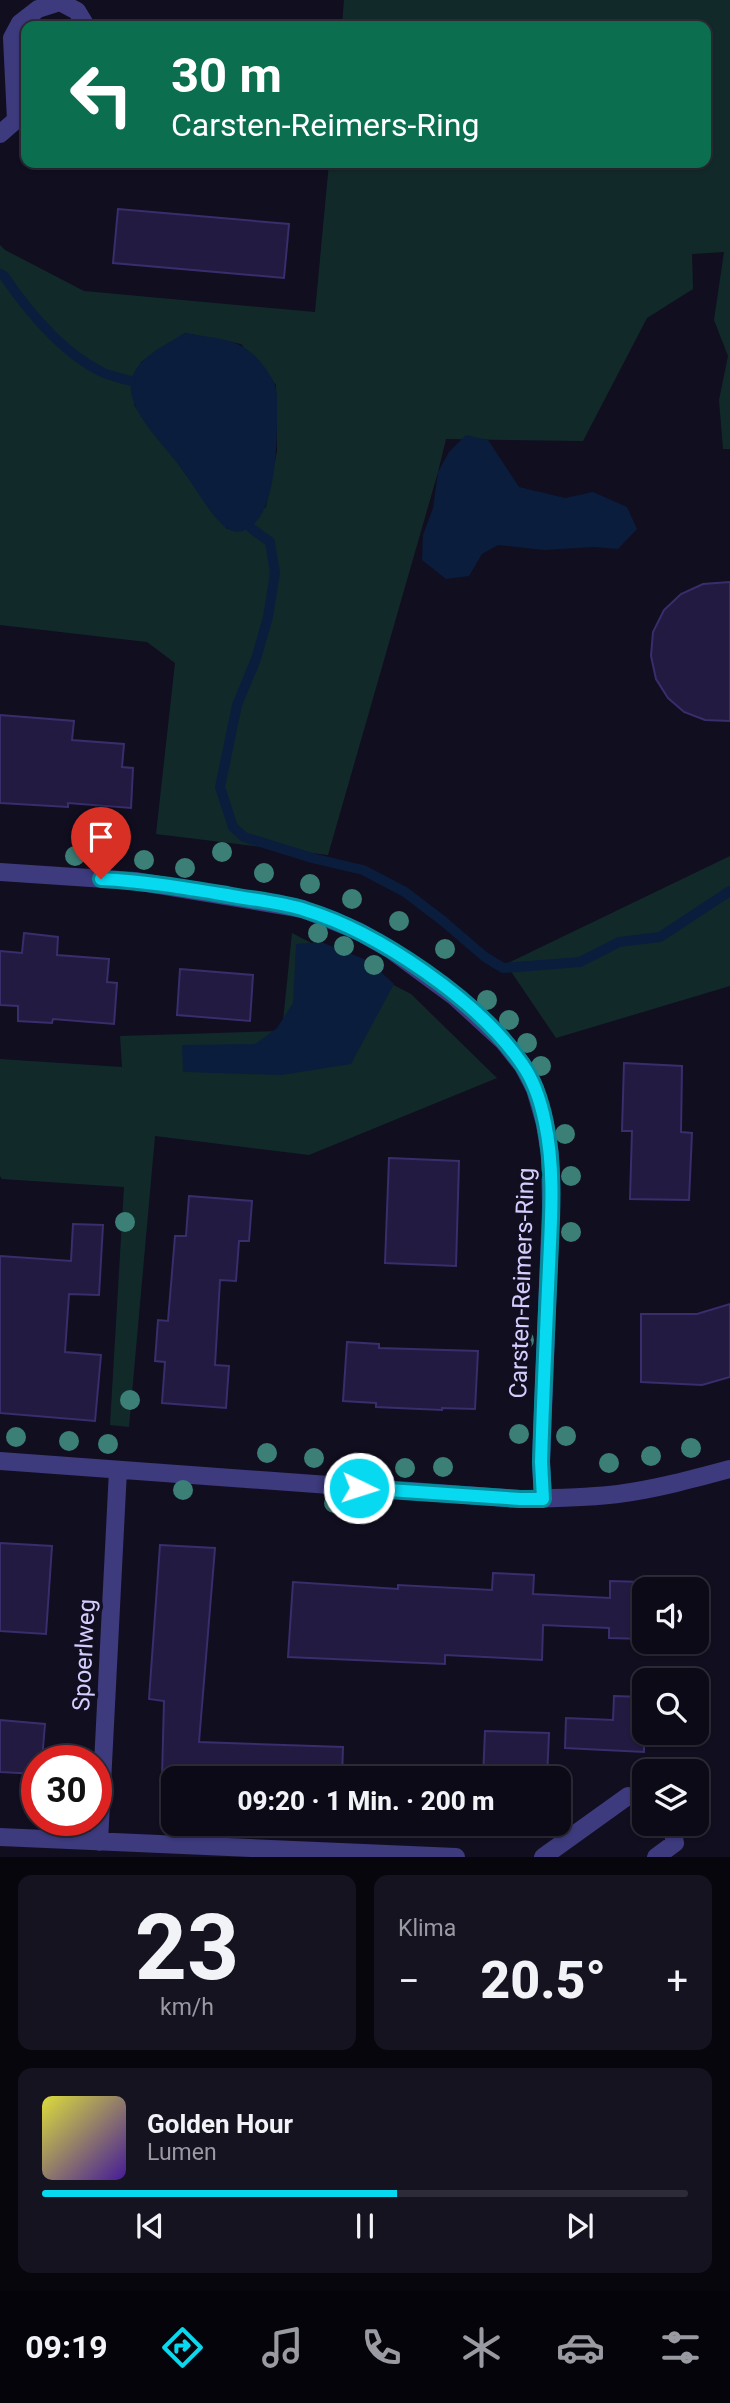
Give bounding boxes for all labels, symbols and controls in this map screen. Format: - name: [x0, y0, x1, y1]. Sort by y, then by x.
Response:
- text: 30 m: [171, 47, 282, 104]
- icon: left: [56, 49, 147, 140]
- text: Carsten-Reimers-Ring: [171, 106, 479, 144]
- pin: [71, 807, 131, 879]
- icon: arrive: [82, 818, 120, 856]
- street label: Carsten-Reimers-Ring: [504, 1167, 540, 1399]
- position arrow: [322, 1451, 396, 1525]
- map controls: [632, 1577, 709, 1836]
- button: sound: [632, 1577, 709, 1654]
- street label: Spoerlweg: [67, 1598, 101, 1712]
- button: search: [632, 1668, 709, 1745]
- speed limit sign: 30: [21, 1745, 112, 1836]
- button: layers: [632, 1759, 709, 1836]
- text: 09:20 · 1 Min. · 200 m: [237, 1786, 495, 1816]
- text: 23: [135, 1895, 239, 2001]
- text: Klima: [398, 1915, 456, 1942]
- text: 20.5°: [480, 1950, 606, 2011]
- text: −: [398, 1959, 420, 2003]
- text: +: [666, 1959, 688, 2003]
- text: km/h: [160, 1994, 214, 2021]
- text: Golden Hour: [147, 2109, 293, 2139]
- text: Lumen: [147, 2139, 217, 2166]
- icon: previous: [131, 2207, 169, 2245]
- icon: pause: [346, 2207, 384, 2245]
- icon: next: [561, 2207, 599, 2245]
- icon: directions: [158, 2323, 207, 2372]
- icon: music: [258, 2323, 307, 2372]
- icon: phone: [357, 2323, 406, 2372]
- icon: climate: [457, 2323, 506, 2372]
- icon: car: [556, 2323, 605, 2372]
- icon: filters: [656, 2323, 705, 2372]
- text: 09:19: [25, 2328, 108, 2366]

